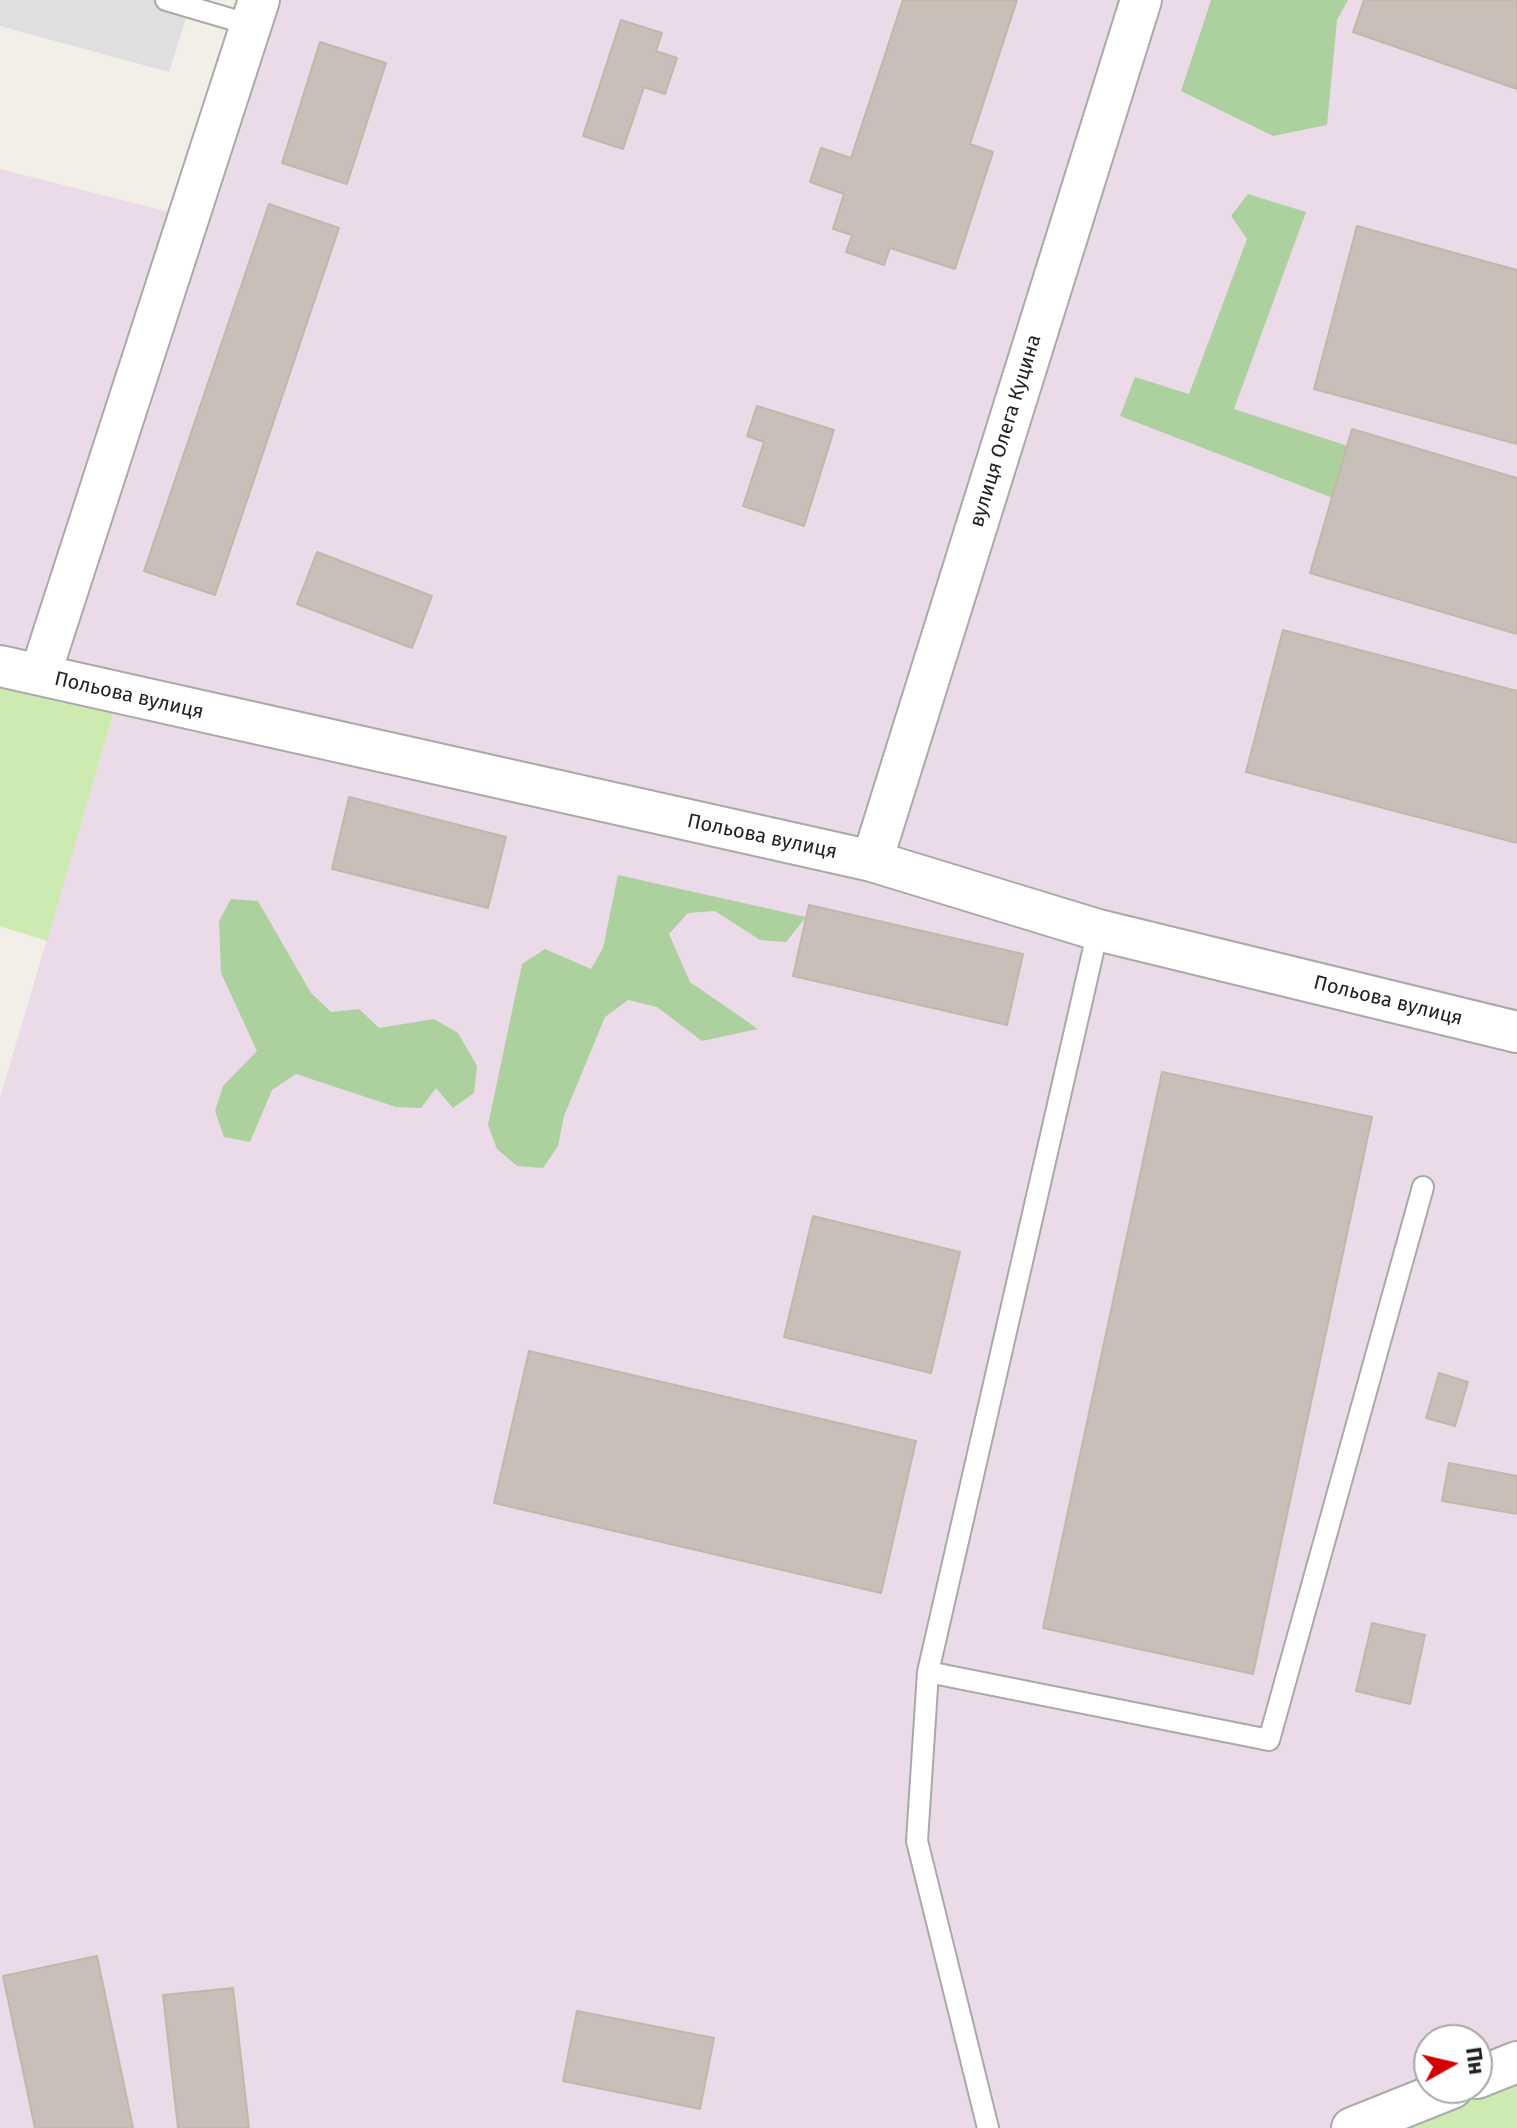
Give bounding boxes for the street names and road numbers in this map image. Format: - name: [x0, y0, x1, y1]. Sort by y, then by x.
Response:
- street label: вулиця Олега Куцина: [965, 332, 1047, 530]
- street label: Польова вулиця: [52, 667, 206, 725]
- street label: Польова вулиця: [685, 809, 839, 865]
- street label: Польова вулиця: [1311, 971, 1465, 1031]

